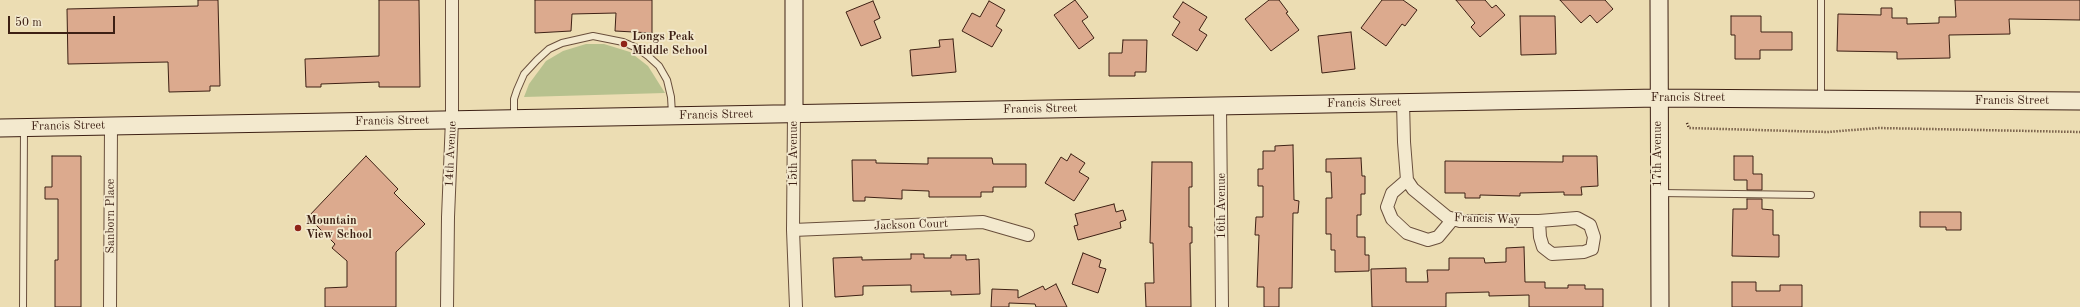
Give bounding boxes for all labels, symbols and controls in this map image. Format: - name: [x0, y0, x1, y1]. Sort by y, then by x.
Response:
- scale bar: [10, 8, 117, 34]
- text: 50 m: [15, 17, 42, 29]
- place label: Longs Peak Middle School: [632, 30, 707, 58]
- marker: Longs Peak Middle School: [619, 39, 629, 49]
- street label: Francis Street: [1651, 91, 1725, 105]
- street label: Francis Street: [1975, 94, 2049, 108]
- street label: Francis Street: [1327, 95, 1401, 111]
- street label: Francis Street: [1003, 101, 1077, 117]
- street label: Francis Street: [679, 107, 753, 123]
- street label: Francis Street: [355, 113, 429, 129]
- street label: Francis Street: [31, 118, 105, 134]
- street label: 14th Avenue: [442, 121, 460, 187]
- street label: 15th Avenue: [787, 121, 801, 187]
- street label: 17th Avenue: [1651, 121, 1665, 187]
- street label: 16th Avenue: [1215, 173, 1229, 239]
- street label: Sanborn Place: [104, 179, 118, 253]
- street label: Francis Way: [1454, 211, 1520, 227]
- place label: Mountain View School: [306, 214, 372, 242]
- street label: Jackson Court: [874, 217, 948, 233]
- marker: Mountain View School: [293, 223, 303, 233]

